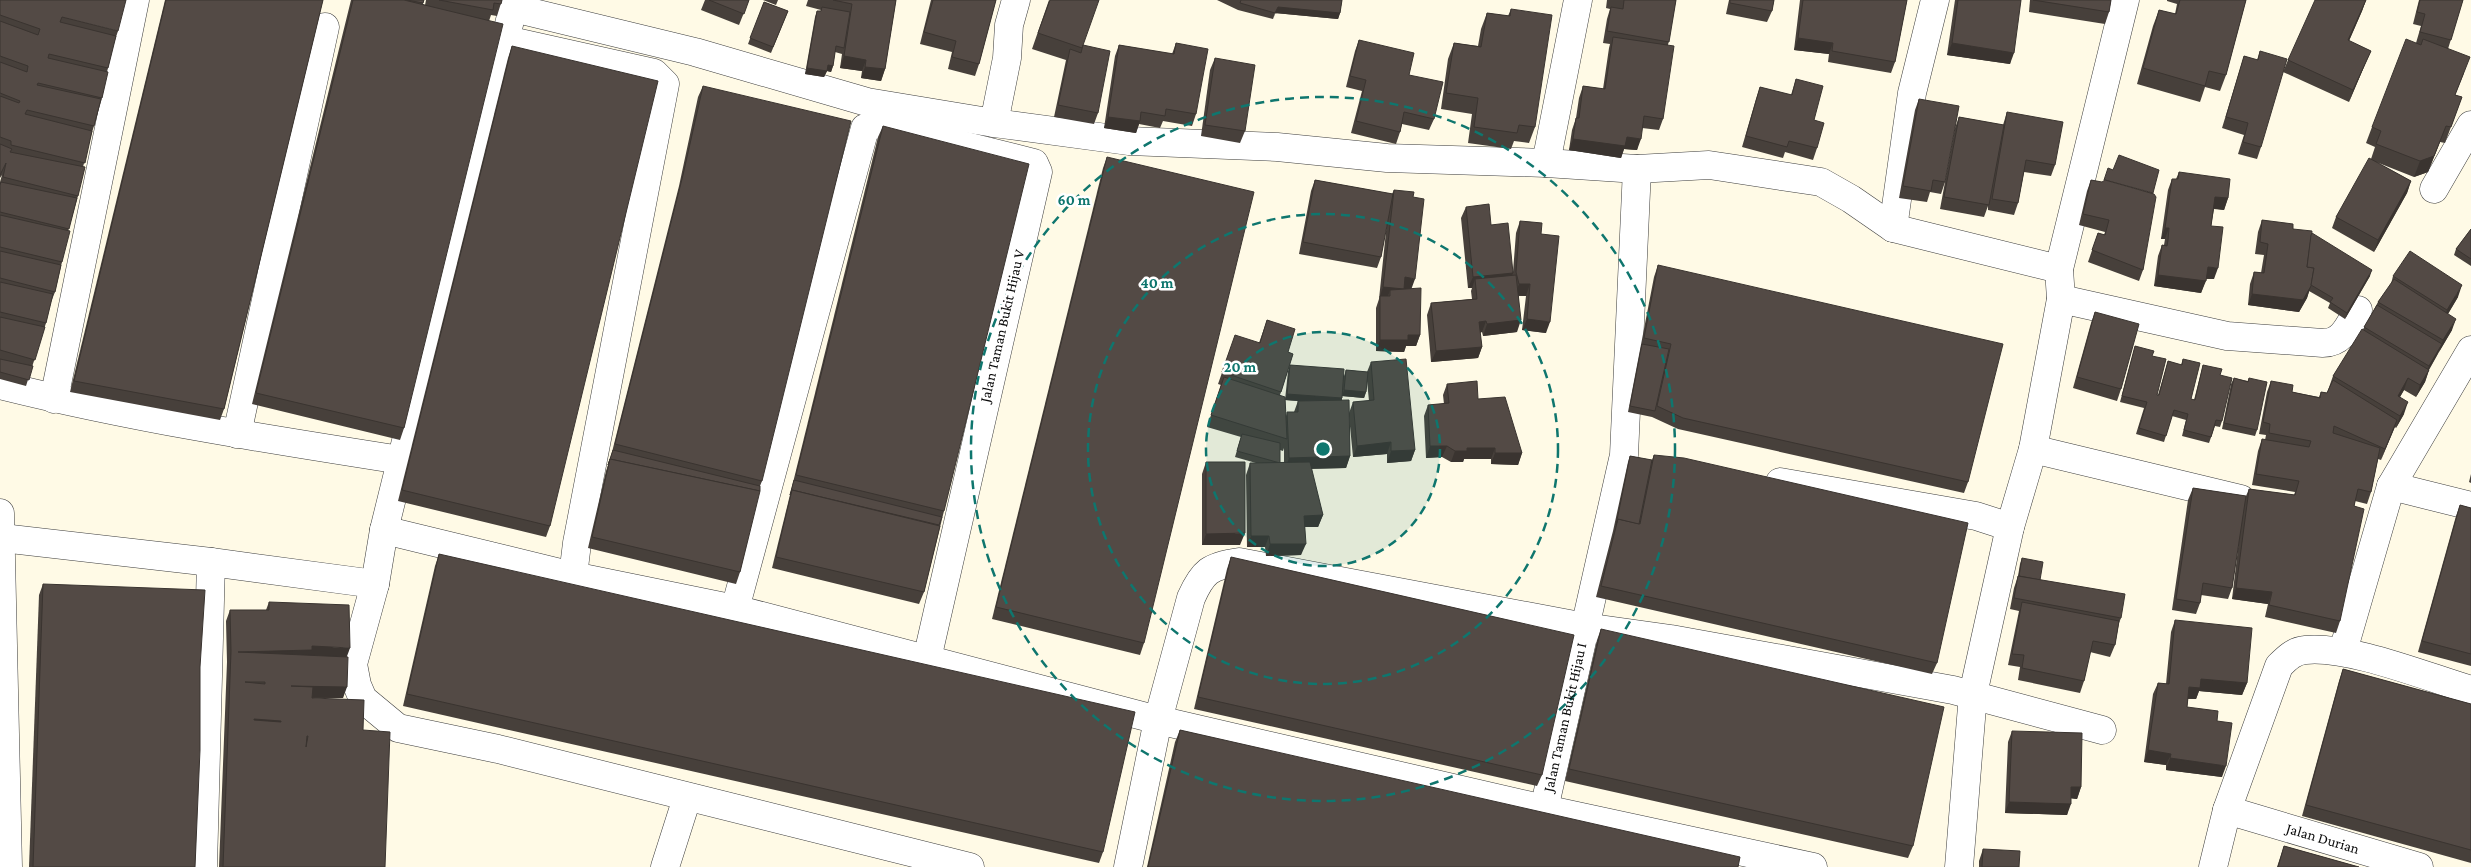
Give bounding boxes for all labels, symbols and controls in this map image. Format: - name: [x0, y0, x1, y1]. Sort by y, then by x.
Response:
- text: 60 m: [1058, 192, 1091, 208]
- street label: Jalan Taman Bukit Hijau V: [976, 248, 1028, 406]
- text: 40 m: [1141, 275, 1174, 291]
- text: 20 m: [1224, 359, 1256, 375]
- centre of rings: [1314, 440, 1332, 458]
- street label: Jalan Taman Bukit Hijau I: [1540, 641, 1589, 796]
- street label: Jalan Durian: [2282, 819, 2361, 857]

